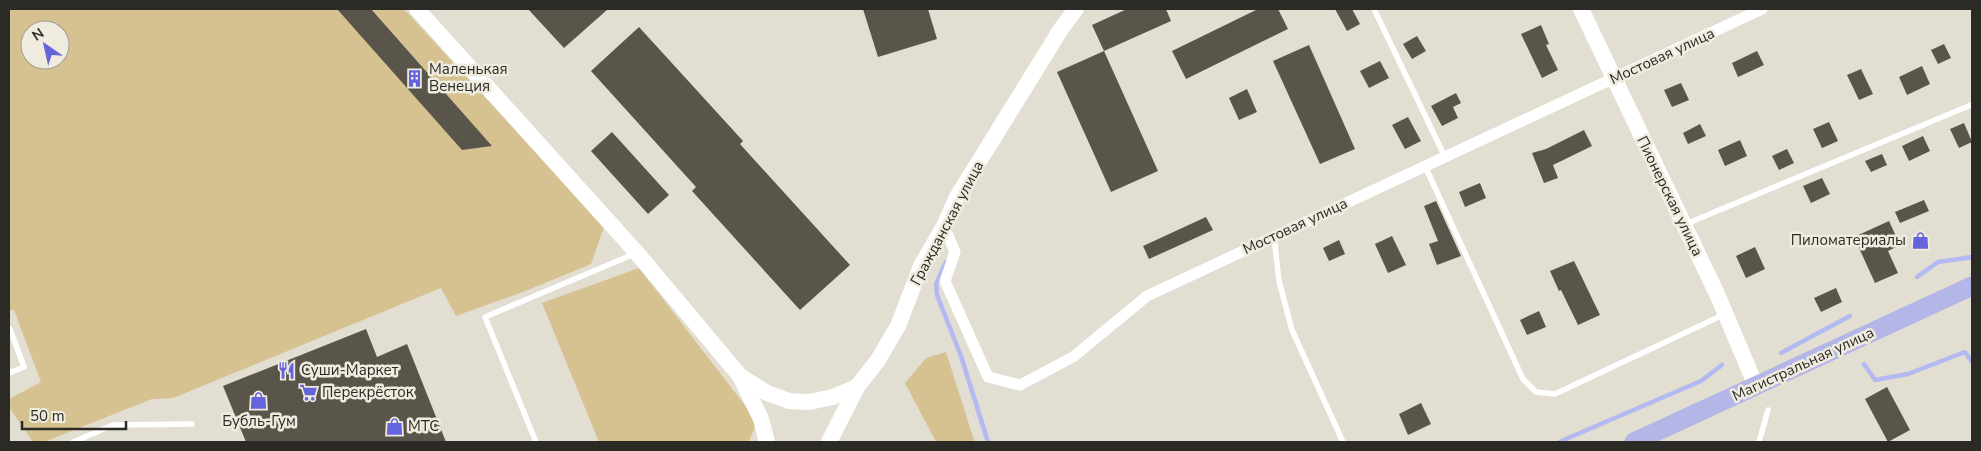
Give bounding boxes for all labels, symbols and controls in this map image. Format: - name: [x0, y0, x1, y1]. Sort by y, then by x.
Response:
- north arrow: [20, 20, 70, 70]
- street label: Мостовая улица: [1606, 23, 1718, 89]
- text: N: [28, 24, 48, 45]
- place label: Маленькая Венеция: [429, 59, 508, 96]
- building icon: Маленькая Венеция: [405, 68, 425, 88]
- street label: Пионерская улица: [1632, 133, 1708, 259]
- street label: Гражданская улица: [906, 157, 988, 289]
- street label: Мостовая улица: [1239, 193, 1351, 259]
- place label: Пиломатериалы: [1791, 230, 1906, 250]
- shop icon: Пиломатериалы: [1910, 230, 1930, 250]
- street label: Магистральная улица: [1729, 322, 1877, 406]
- restaurant icon: Суши-Маркет: [277, 360, 297, 380]
- place label: Суши-Маркет: [301, 360, 399, 380]
- supermarket icon: Перекрёсток: [298, 382, 318, 402]
- place label: Перекрёсток: [322, 382, 414, 402]
- shop icon: Бубль-Гум: [249, 390, 269, 410]
- scale bar: [22, 398, 126, 430]
- text: 50 m: [30, 406, 65, 426]
- place label: Бубль-Гум: [222, 411, 296, 431]
- shop icon: МТС: [384, 416, 404, 436]
- place label: МТС: [408, 416, 439, 436]

